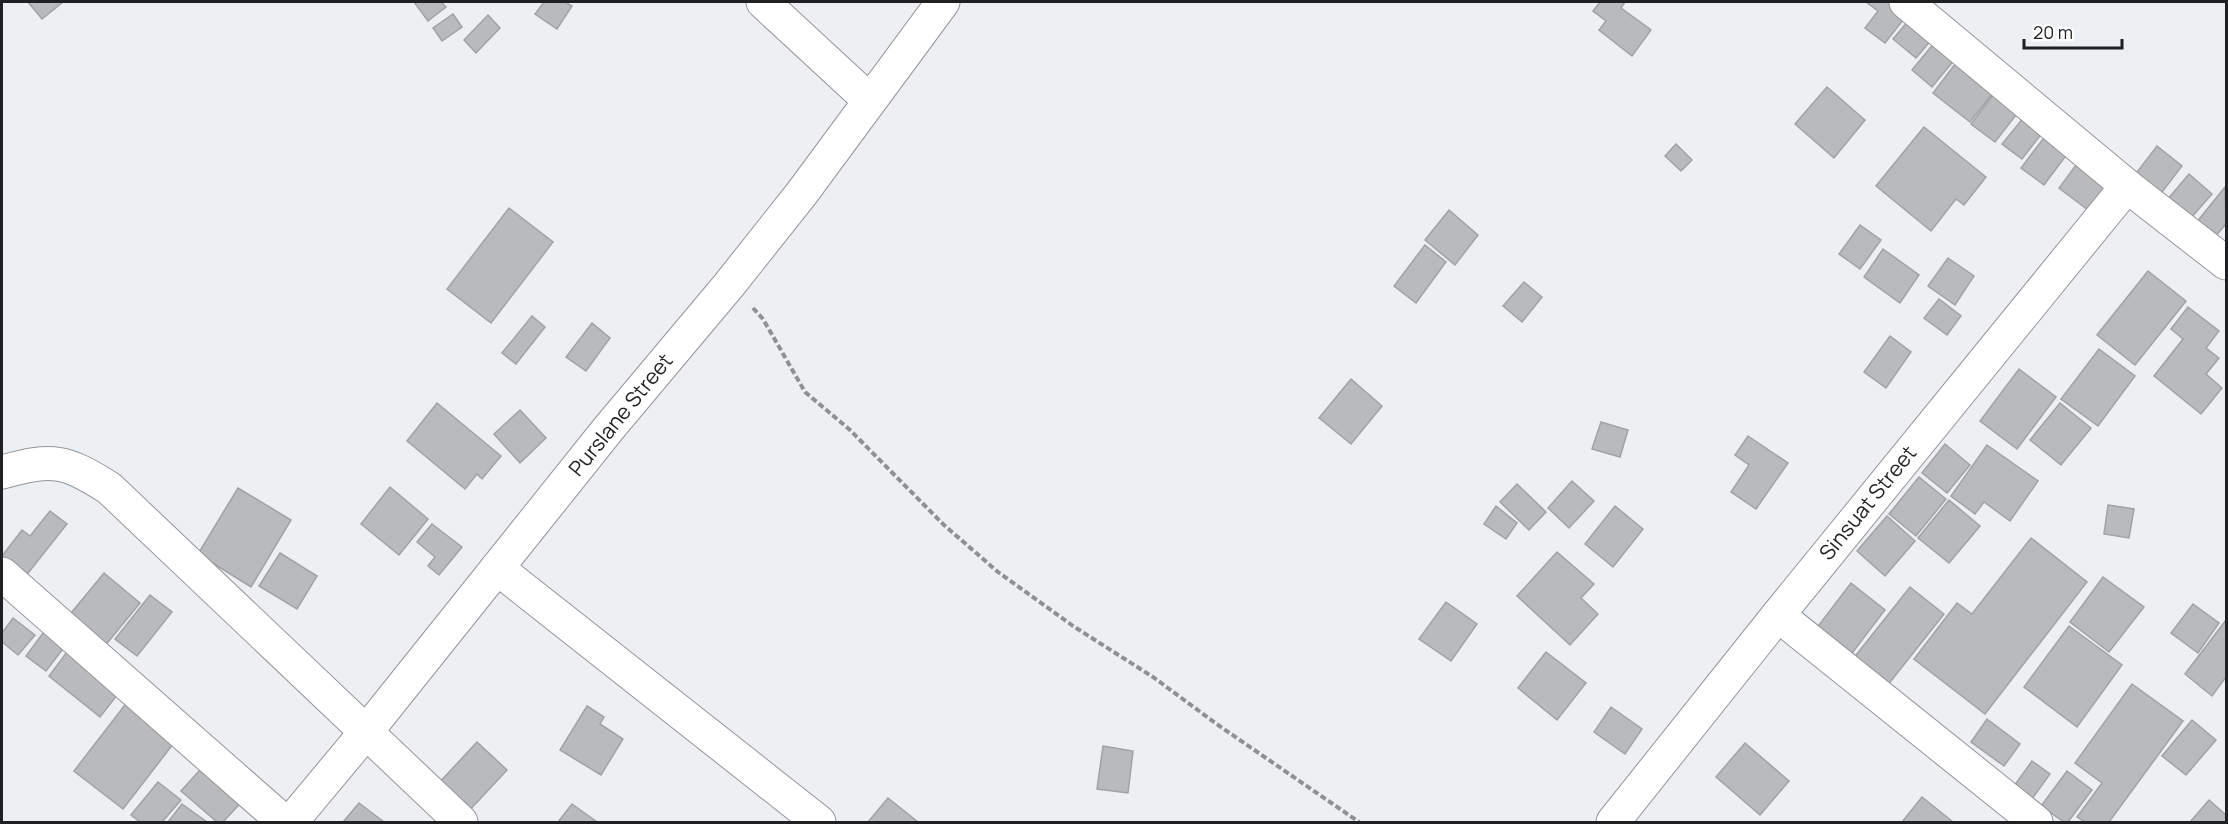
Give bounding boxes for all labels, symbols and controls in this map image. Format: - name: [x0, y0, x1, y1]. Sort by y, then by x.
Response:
- scale bar: [2024, 12, 2122, 50]
- text: 20 m: [2033, 20, 2073, 44]
- street label: Purslane Street: [562, 347, 678, 482]
- street label: Sinsuat Street: [1812, 439, 1922, 565]

